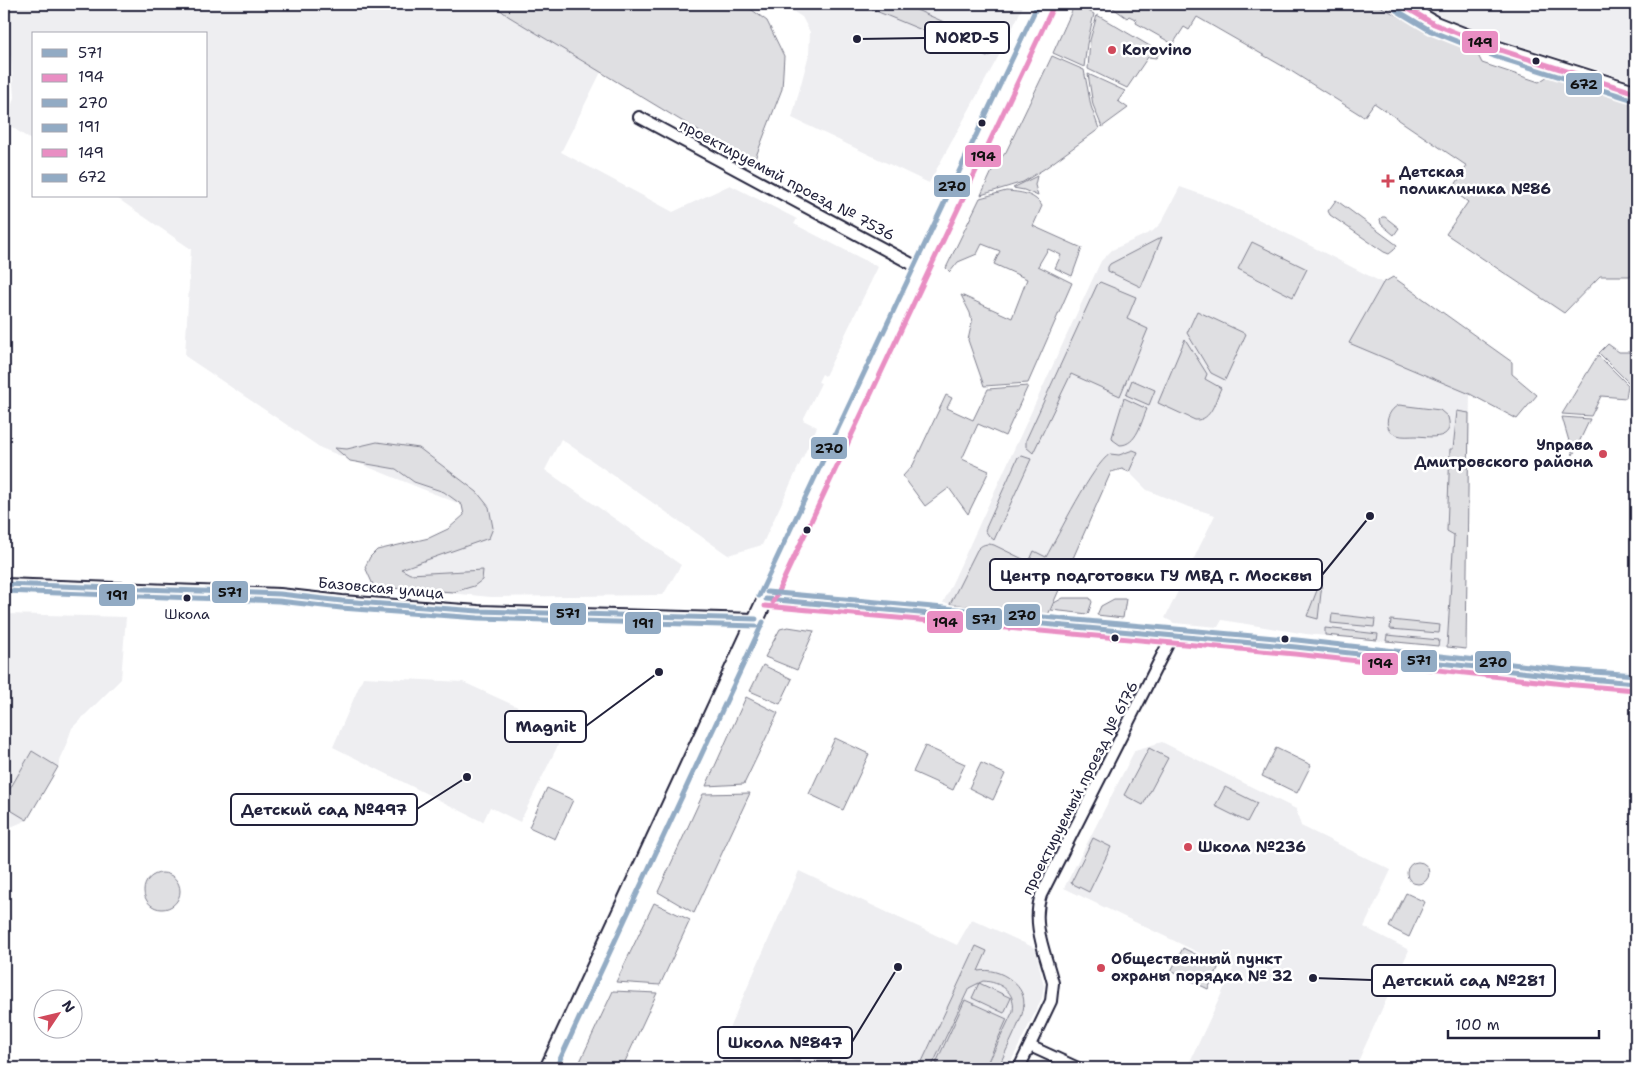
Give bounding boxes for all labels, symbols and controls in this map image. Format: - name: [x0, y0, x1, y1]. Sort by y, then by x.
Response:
- callout: NORD-5: [925, 22, 1009, 53]
- text: NORD-5: [935, 27, 999, 48]
- line badge: 149: [1461, 30, 1499, 54]
- legend: [32, 32, 208, 198]
- text: 149: [1467, 33, 1493, 51]
- place label: Korovino: [1122, 40, 1192, 60]
- text: 571: [78, 43, 102, 63]
- marker: Korovino: [1106, 44, 1118, 56]
- unlabelled marker: [1531, 56, 1541, 66]
- text: 194: [78, 67, 104, 87]
- line badge: 672: [1565, 72, 1603, 96]
- text: 672: [1570, 75, 1598, 93]
- text: 270: [78, 93, 108, 113]
- street label: проектируемый проезд № 7536: [676, 115, 898, 245]
- text: 191: [78, 117, 100, 137]
- unlabelled marker: [977, 118, 987, 128]
- text: 149: [78, 143, 104, 163]
- line badge: 194: [964, 144, 1002, 168]
- text: 194: [970, 147, 996, 165]
- place label: Детская поликлиника №86: [1399, 162, 1551, 199]
- text: 672: [78, 167, 107, 187]
- line badge: 270: [933, 174, 971, 198]
- marker: Детская поликлиника №86: [1381, 174, 1395, 188]
- text: 270: [938, 177, 967, 195]
- place label: Управа Дмитровского района: [1414, 435, 1594, 472]
- line badge: 270: [810, 436, 848, 460]
- text: 270: [815, 439, 844, 457]
- marker: Управа Дмитровского района: [1597, 448, 1609, 460]
- unlabelled marker: [802, 525, 812, 535]
- callout: Центр подготовки ГУ МВД г. Москвы: [990, 559, 1322, 590]
- text: Центр подготовки ГУ МВД г. Москвы: [1000, 565, 1312, 586]
- street label: Базовская улица: [317, 573, 446, 604]
- line badge: 571: [211, 580, 249, 604]
- line badge: 191: [98, 583, 136, 607]
- text: 571: [218, 583, 242, 601]
- text: 191: [106, 586, 128, 604]
- marker: Школа: [182, 593, 192, 603]
- line badge: 571: [549, 602, 587, 626]
- line badge: 270: [1003, 603, 1041, 627]
- text: 571: [556, 604, 580, 622]
- place label: Школа: [164, 605, 210, 623]
- text: 270: [1008, 606, 1037, 624]
- line badge: 571: [965, 607, 1003, 631]
- line badge: 194: [926, 610, 964, 634]
- text: 571: [972, 610, 996, 628]
- line badge: 191: [624, 611, 662, 635]
- text: 194: [932, 613, 958, 631]
- text: 191: [632, 614, 654, 632]
- unlabelled marker: [1110, 633, 1120, 643]
- unlabelled marker: [1280, 634, 1290, 644]
- line badge: 571: [1400, 649, 1438, 673]
- line badge: 270: [1474, 650, 1512, 674]
- text: 571: [1407, 651, 1431, 669]
- line badge: 194: [1361, 652, 1399, 676]
- text: 270: [1479, 653, 1508, 671]
- text: 194: [1367, 654, 1393, 672]
- street label: проектируемый проезд № 6176: [1017, 678, 1143, 898]
- callout: Magnit: [505, 711, 586, 742]
- text: Magnit: [515, 716, 577, 737]
- callout: Детский сад №497: [231, 794, 417, 825]
- text: Детский сад №497: [241, 799, 407, 820]
- place label: Школа №236: [1198, 837, 1306, 857]
- marker: Школа №236: [1182, 841, 1194, 853]
- place label: Общественный пункт охраны порядка № 32: [1111, 949, 1293, 986]
- marker: Общественный пункт охраны порядка № 32: [1095, 962, 1107, 974]
- callout: Детский сад №281: [1372, 965, 1555, 996]
- text: Детский сад №281: [1383, 970, 1545, 991]
- north arrow: [32, 990, 82, 1040]
- text: N: [58, 997, 79, 1016]
- scale bar: [1448, 1007, 1599, 1039]
- text: 100 m: [1455, 1015, 1500, 1035]
- callout: Школа №847: [718, 1027, 852, 1058]
- text: Школа №847: [728, 1032, 842, 1053]

